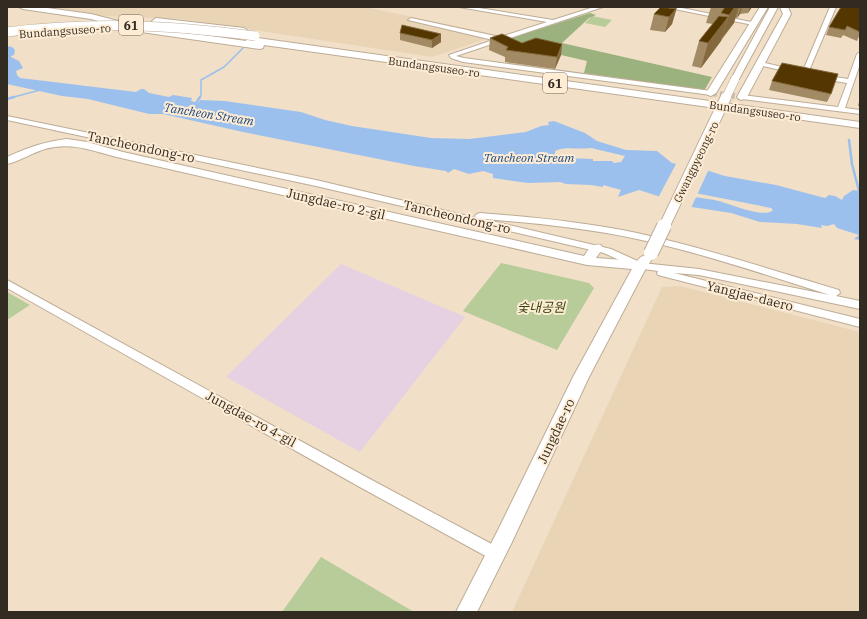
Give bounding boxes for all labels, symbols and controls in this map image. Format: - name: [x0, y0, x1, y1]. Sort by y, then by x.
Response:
- road number: 61: [119, 15, 143, 35]
- street label: Bundangsuseo-ro: [19, 21, 111, 41]
- street label: Bundangsuseo-ro: [387, 54, 481, 80]
- road number: 61: [543, 73, 567, 93]
- street label: Bundangsuseo-ro: [708, 98, 802, 124]
- water label: Tancheon Stream: [163, 100, 255, 128]
- street label: Gwangpyeong-ro: [670, 119, 722, 205]
- street label: Tancheondong-ro: [86, 127, 196, 167]
- water label: Tancheon Stream: [484, 150, 574, 165]
- street label: Jungdae-ro 2-gil: [285, 184, 387, 224]
- street label: Tancheondong-ro: [402, 196, 512, 238]
- street label: Yangjae-daero: [705, 277, 795, 315]
- park label: 숯내공원: [517, 299, 566, 316]
- street label: Jungdae-ro 4-gil: [203, 387, 299, 451]
- street label: Jungdae-ro: [534, 396, 578, 466]

